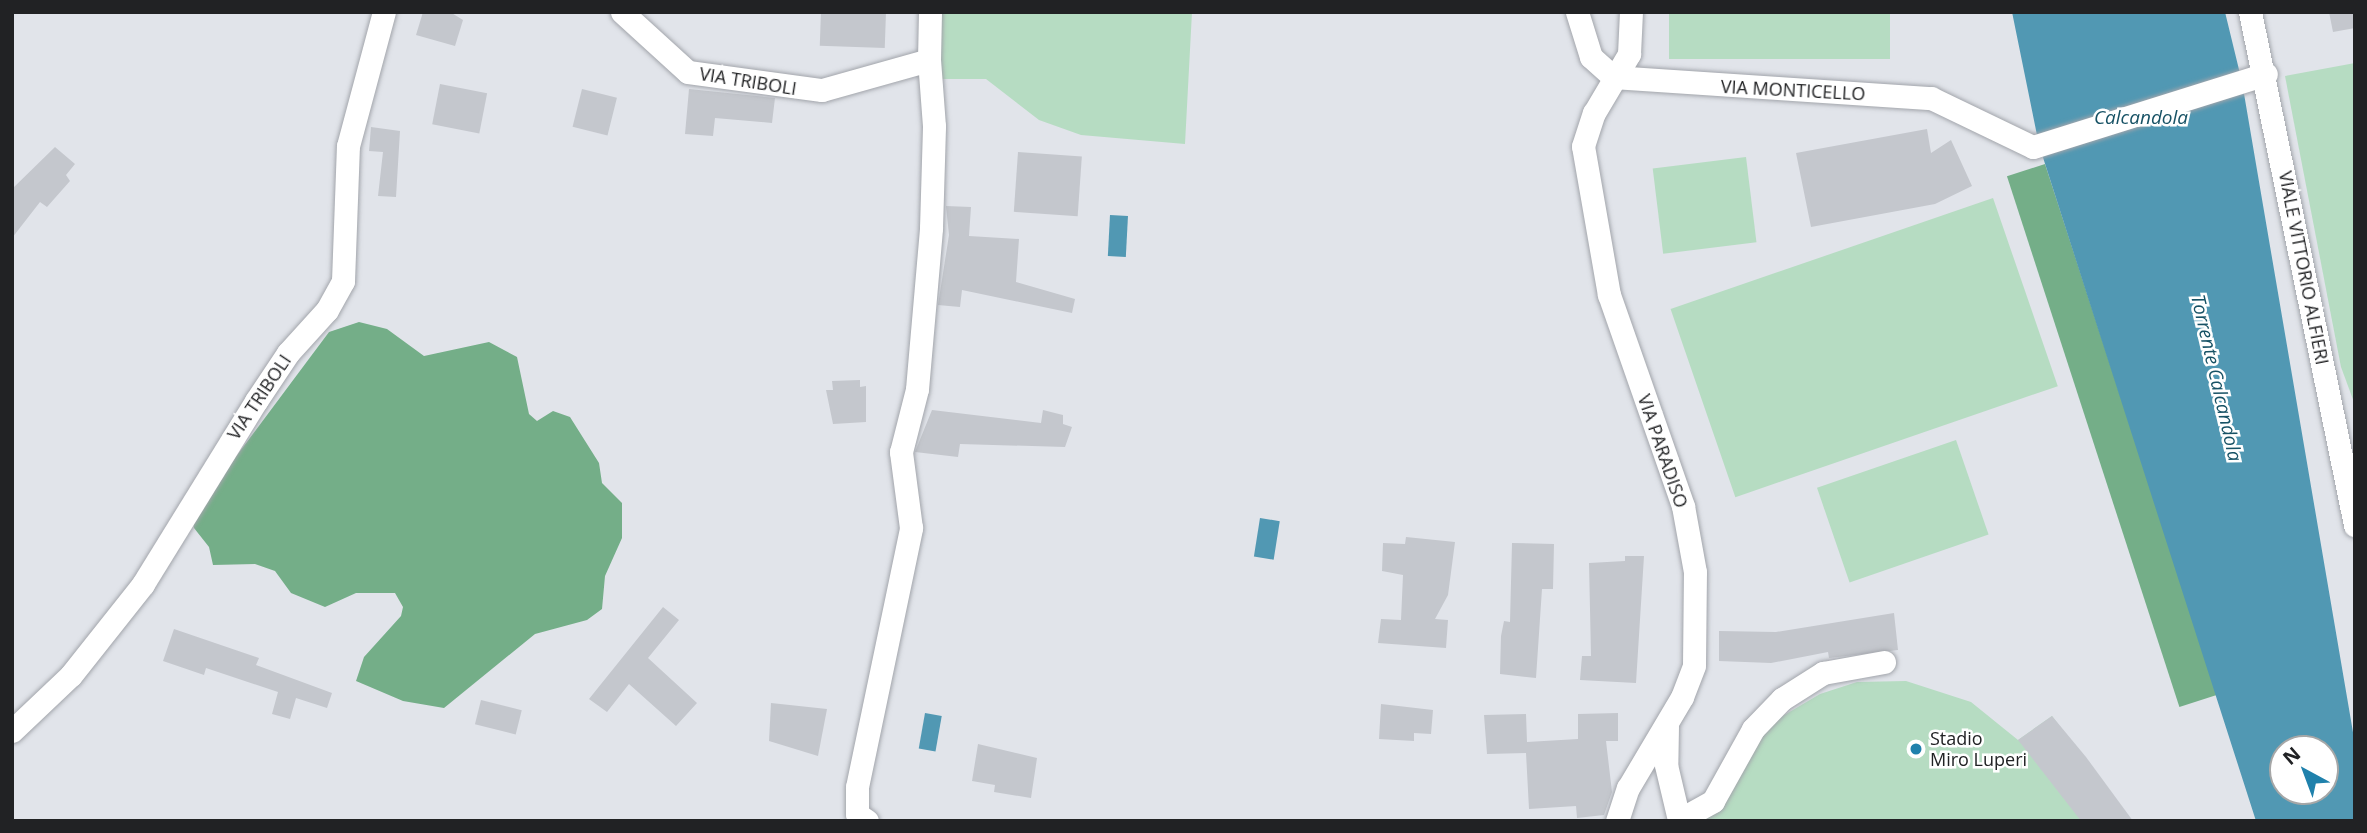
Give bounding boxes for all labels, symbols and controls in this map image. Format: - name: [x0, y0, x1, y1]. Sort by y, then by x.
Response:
- street label: VIA TRIBOLI: [698, 63, 798, 99]
- street label: VIA MONTICELLO: [1720, 75, 1866, 105]
- water label: Calcandola: [2094, 107, 2188, 129]
- street label: VIALE VITTORIO ALFIERI: [2275, 169, 2333, 367]
- water label: Torrente Calcandola: [2186, 292, 2246, 464]
- street label: VIA TRIBOLI: [223, 350, 295, 444]
- street label: VIA PARADISO: [1634, 391, 1692, 511]
- place label: Stadio Miro Luperi: [1930, 728, 2027, 770]
- north arrow: [2269, 735, 2339, 805]
- marker: Stadio Miro Luperi: [1908, 741, 1924, 757]
- text: N: [2277, 741, 2306, 771]

